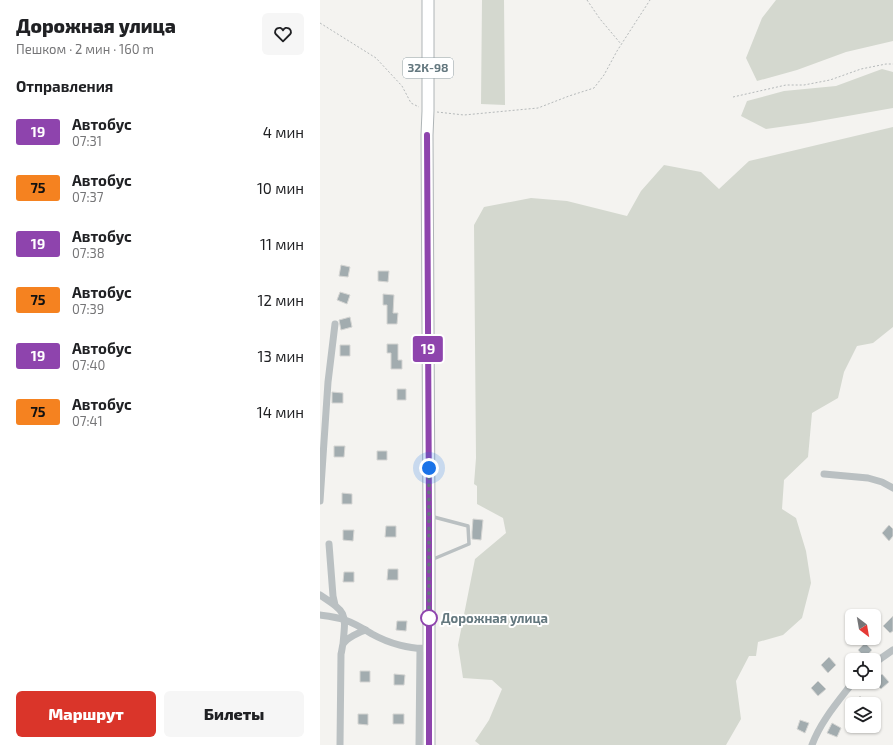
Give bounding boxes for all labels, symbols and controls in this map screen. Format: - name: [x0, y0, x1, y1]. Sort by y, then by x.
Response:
- button: heart: [262, 13, 304, 55]
- text: Дорожная улица: [16, 14, 176, 37]
- text: Пешком · 2 мин · 160 m: [16, 41, 154, 57]
- road number: 32К-98: [403, 58, 453, 78]
- text: Отправления: [16, 77, 113, 95]
- text: Автобус: [72, 115, 132, 133]
- text: 19: [31, 123, 45, 140]
- text: 4 мин: [263, 123, 304, 141]
- text: 07:31: [72, 133, 102, 149]
- text: Автобус: [72, 171, 132, 189]
- text: 75: [30, 179, 46, 196]
- text: 10 мин: [257, 179, 304, 197]
- text: 07:37: [72, 189, 103, 205]
- text: Автобус: [72, 227, 132, 245]
- text: 19: [31, 235, 45, 252]
- text: 11 мин: [260, 235, 304, 253]
- text: 07:38: [72, 245, 105, 261]
- text: Автобус: [72, 283, 132, 301]
- text: 75: [30, 291, 46, 308]
- text: 12 мин: [257, 291, 304, 309]
- text: 07:39: [72, 301, 104, 317]
- line badge: 19: [410, 336, 446, 362]
- text: Автобус: [72, 339, 132, 357]
- text: 19: [421, 340, 435, 357]
- text: 19: [31, 347, 45, 364]
- text: 13 мин: [258, 347, 304, 365]
- text: 07:40: [72, 357, 105, 373]
- text: Автобус: [72, 395, 132, 413]
- text: 75: [30, 403, 46, 420]
- text: 14 мин: [257, 403, 304, 421]
- text: 07:41: [72, 413, 103, 429]
- your location: [419, 458, 439, 478]
- marker: Дорожная улица: [420, 609, 438, 627]
- north arrow: [845, 609, 881, 645]
- map controls: [845, 609, 881, 733]
- place label: Дорожная улица: [441, 610, 548, 626]
- button: locate: [845, 653, 881, 689]
- button: Маршрут: [16, 691, 156, 737]
- button: Билеты: [164, 691, 304, 737]
- button: layers: [845, 697, 881, 733]

